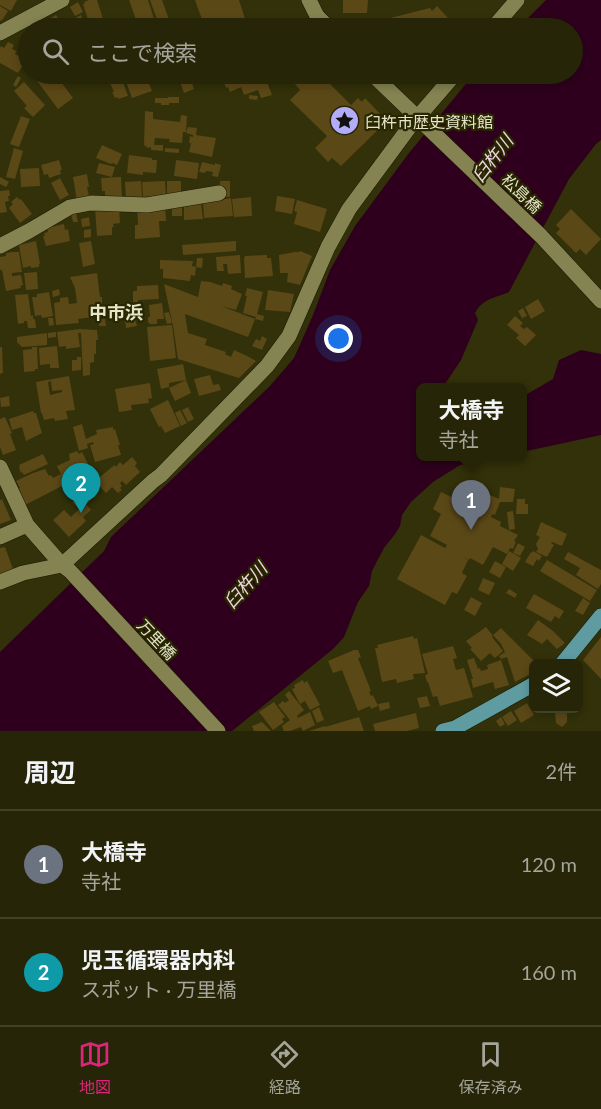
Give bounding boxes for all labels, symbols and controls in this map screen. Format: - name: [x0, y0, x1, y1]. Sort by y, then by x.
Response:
- search box: [18, 18, 583, 84]
- icon: search: [39, 35, 72, 68]
- text: ここで検索: [87, 39, 197, 66]
- place icon: 臼杵市歴史資料館: [328, 105, 360, 137]
- place label: 臼杵市歴史資料館: [365, 112, 493, 131]
- water label: 臼杵川: [467, 128, 519, 186]
- street label: 松島橋: [498, 169, 546, 217]
- district label: 中市浜: [89, 301, 143, 323]
- your location: [324, 324, 353, 353]
- popup: [416, 383, 527, 461]
- text: 大橋寺: [438, 396, 505, 423]
- text: 寺社: [438, 427, 478, 451]
- pin: 2: [62, 464, 100, 513]
- pin: 1: [452, 480, 490, 530]
- water label: 臼杵川: [219, 556, 273, 612]
- street label: 万里橋: [134, 615, 180, 663]
- map controls: [529, 659, 583, 713]
- button: layers: [529, 659, 583, 713]
- text: 周辺: [24, 756, 76, 788]
- text: 2件: [545, 759, 577, 783]
- text: 大橋寺: [81, 838, 147, 865]
- text: 1: [38, 852, 49, 876]
- text: 120 m: [521, 852, 577, 876]
- text: 寺社: [81, 869, 121, 893]
- text: 児玉循環器内科: [81, 946, 235, 973]
- text: 2: [38, 960, 49, 984]
- text: 160 m: [521, 960, 577, 984]
- text: スポット · 万里橋: [81, 977, 236, 1001]
- tab: 地図: [78, 1038, 111, 1098]
- tab: 経路: [268, 1038, 301, 1098]
- tab: 保存済み: [458, 1038, 522, 1098]

